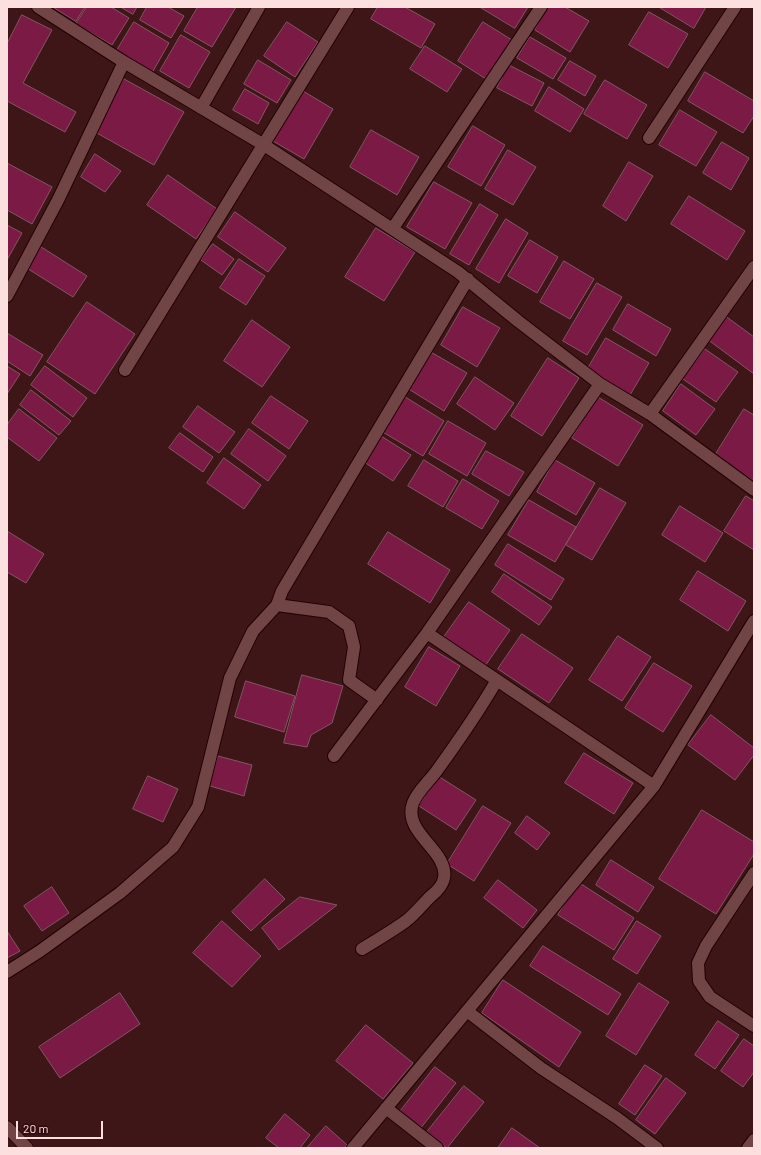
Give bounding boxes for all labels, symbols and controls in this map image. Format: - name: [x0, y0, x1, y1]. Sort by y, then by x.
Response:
- scale bar: [18, 1113, 105, 1139]
- text: 20 m: [23, 1121, 49, 1135]

